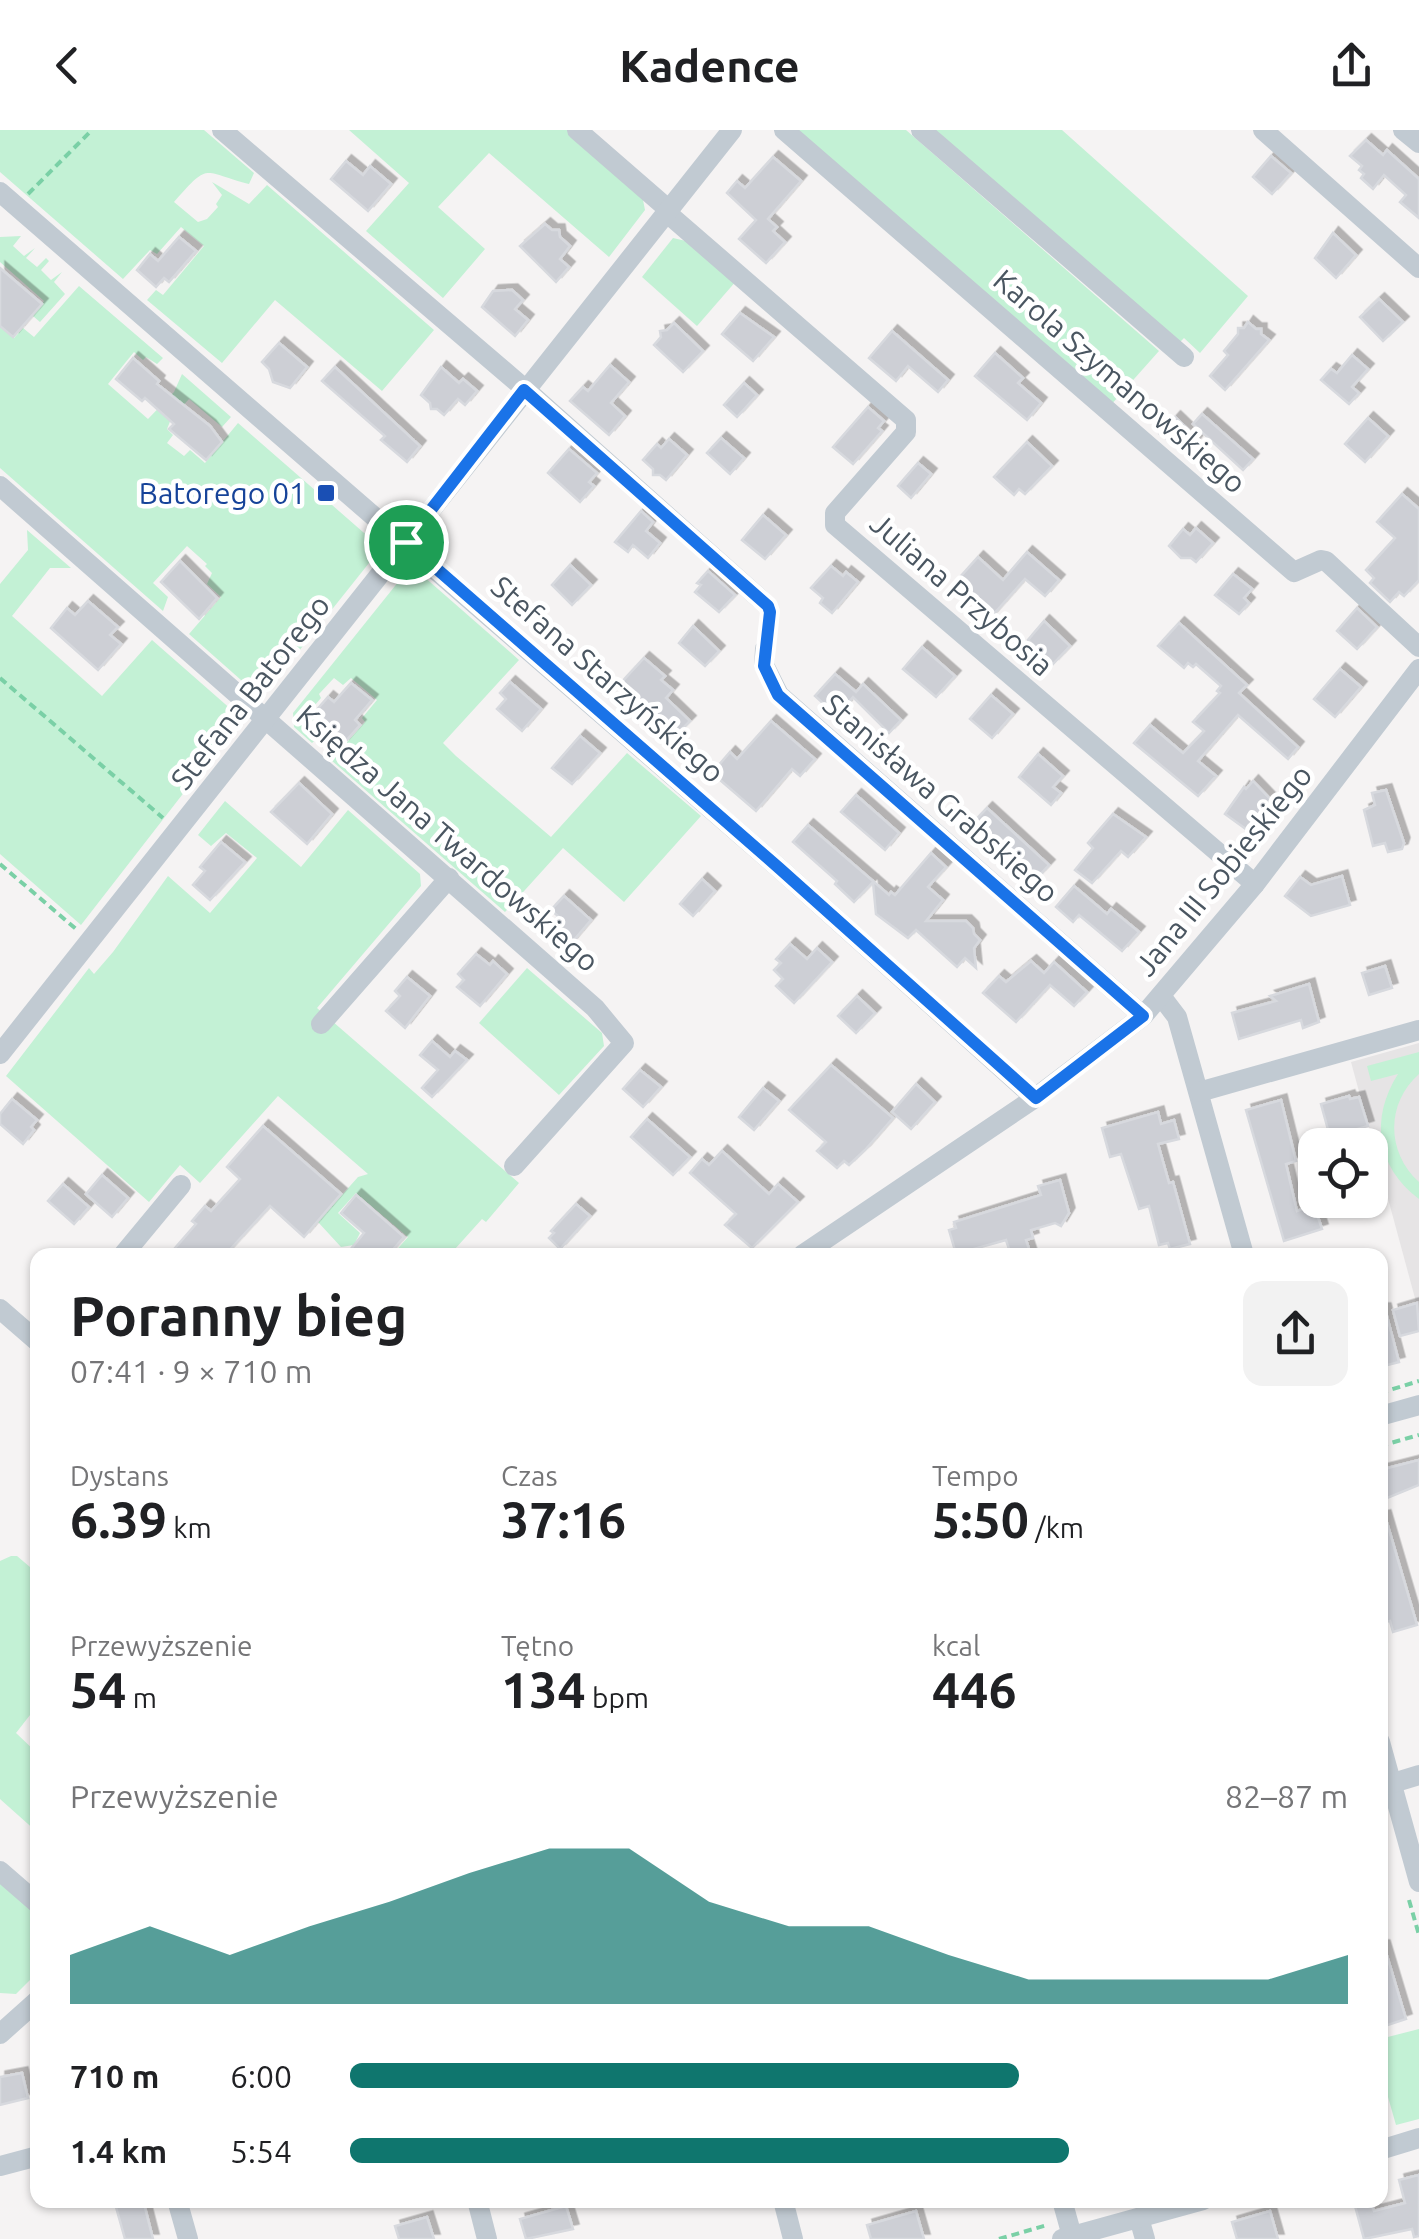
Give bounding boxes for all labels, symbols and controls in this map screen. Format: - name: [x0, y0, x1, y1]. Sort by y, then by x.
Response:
- icon: back: [40, 38, 95, 93]
- icon: share: [1324, 38, 1379, 93]
- text: Kadence: [619, 40, 800, 91]
- street label: Karola Szymanowskiego: [987, 262, 1253, 500]
- place label: Batorego 01: [139, 476, 306, 510]
- marker: Batorego 01: [315, 482, 337, 504]
- pin: [364, 500, 449, 585]
- street label: Juliana Przybosia: [864, 506, 1060, 682]
- icon: arrive: [379, 515, 434, 570]
- street label: Stefana Starzyńskiego: [485, 569, 731, 789]
- street label: Stefana Batorego: [164, 588, 336, 796]
- street label: Stanisława Grabskiego: [817, 687, 1065, 909]
- street label: Księdza Jana Twardowskiego: [290, 698, 606, 978]
- street label: Jana III Sobieskiego: [1128, 758, 1318, 982]
- map controls: [1298, 1128, 1388, 1218]
- button: locate: [1298, 1128, 1388, 1218]
- button: share: [1243, 1281, 1348, 1386]
- text: Poranny bieg: [70, 1285, 407, 1346]
- text: 07:41 · 9 × 710 m: [70, 1353, 312, 1389]
- text: Dystans: [70, 1460, 169, 1491]
- text: Czas: [501, 1460, 558, 1491]
- text: Tempo: [932, 1460, 1019, 1491]
- text: 6.39: [70, 1491, 167, 1547]
- text: 37:16: [501, 1491, 626, 1547]
- text: 5:50: [932, 1491, 1029, 1547]
- text: km: [167, 1512, 212, 1543]
- text: /km: [1029, 1512, 1084, 1543]
- text: Przewyższenie: [70, 1630, 253, 1661]
- text: Tętno: [501, 1630, 574, 1661]
- text: kcal: [932, 1630, 980, 1661]
- text: 54: [70, 1661, 126, 1717]
- text: 134: [501, 1661, 586, 1717]
- text: 446: [932, 1661, 1017, 1717]
- text: m: [126, 1682, 157, 1713]
- text: bpm: [586, 1682, 649, 1713]
- text: Przewyższenie: [70, 1778, 279, 1814]
- text: 82–87 m: [1225, 1778, 1348, 1814]
- text: 710 m: [70, 2058, 159, 2094]
- text: 6:00: [230, 2058, 292, 2094]
- text: 1.4 km: [70, 2133, 167, 2169]
- text: 5:54: [230, 2133, 292, 2169]

